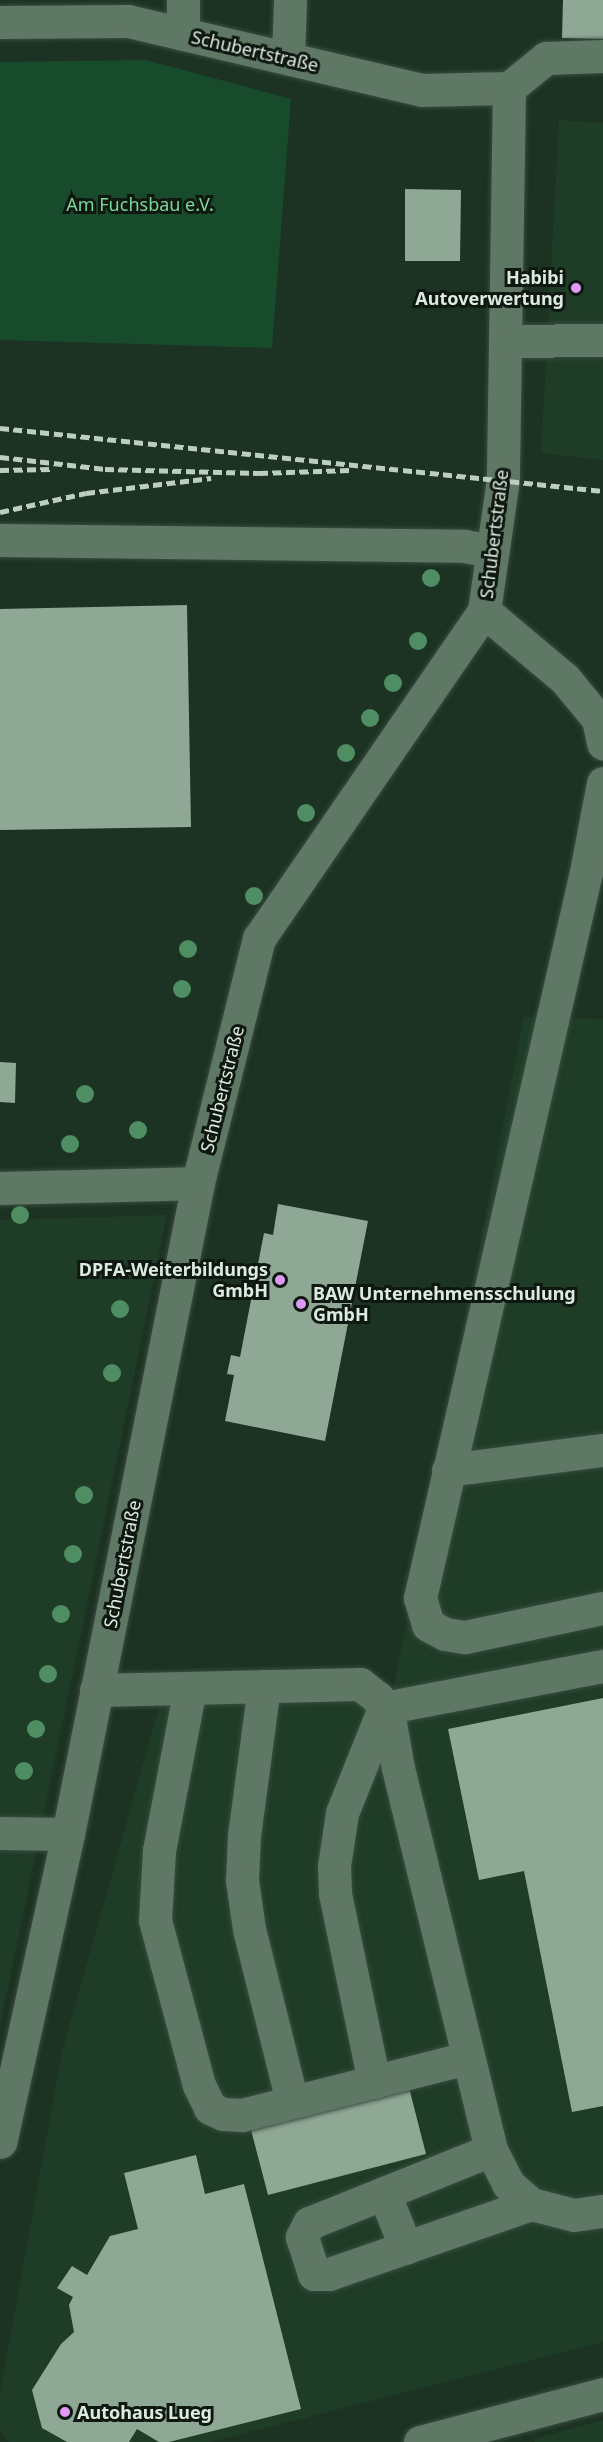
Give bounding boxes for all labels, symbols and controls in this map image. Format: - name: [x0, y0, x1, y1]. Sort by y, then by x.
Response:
- street label: Schubertstraße: [189, 26, 321, 76]
- park label: Am Fuchsbau e.V.: [66, 193, 214, 215]
- place label: Habibi Autoverwertung: [415, 267, 564, 310]
- marker: Habibi Autoverwertung: [569, 281, 583, 295]
- street label: Schubertstraße: [475, 468, 513, 600]
- street label: Schubertstraße: [196, 1023, 248, 1155]
- place label: DPFA-Weiterbildungs GmbH: [79, 1259, 268, 1302]
- marker: DPFA-Weiterbildungs GmbH: [273, 1273, 287, 1287]
- place label: BAW Unternehmensschulung GmbH: [313, 1283, 576, 1326]
- marker: BAW Unternehmensschulung GmbH: [294, 1297, 308, 1311]
- street label: Schubertstraße: [99, 1498, 145, 1630]
- place label: Autohaus Lueg: [77, 2401, 212, 2423]
- marker: Autohaus Lueg: [58, 2405, 72, 2419]

